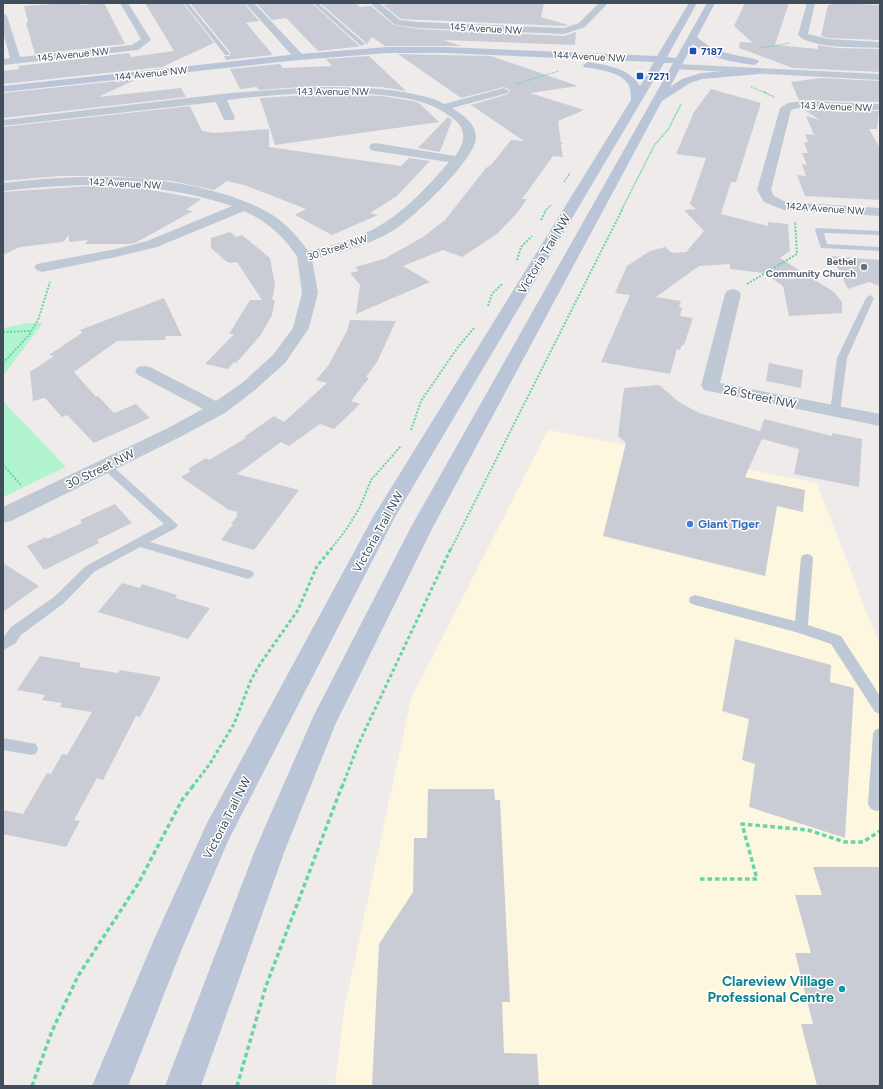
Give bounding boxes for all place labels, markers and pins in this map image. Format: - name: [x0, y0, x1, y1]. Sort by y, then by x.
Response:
- place label: 7187: [701, 45, 723, 58]
- marker: 7187: [688, 46, 698, 56]
- place label: 7271: [648, 70, 669, 83]
- marker: 7271: [635, 71, 645, 81]
- place label: Bethel Community Church: [766, 255, 856, 280]
- marker: Bethel Community Church: [859, 262, 869, 272]
- place label: Giant Tiger: [698, 517, 760, 531]
- marker: Giant Tiger: [685, 519, 695, 529]
- place label: Clareview Village Professional Centre: [707, 973, 834, 1006]
- marker: Clareview Village Professional Centre: [837, 984, 847, 994]

